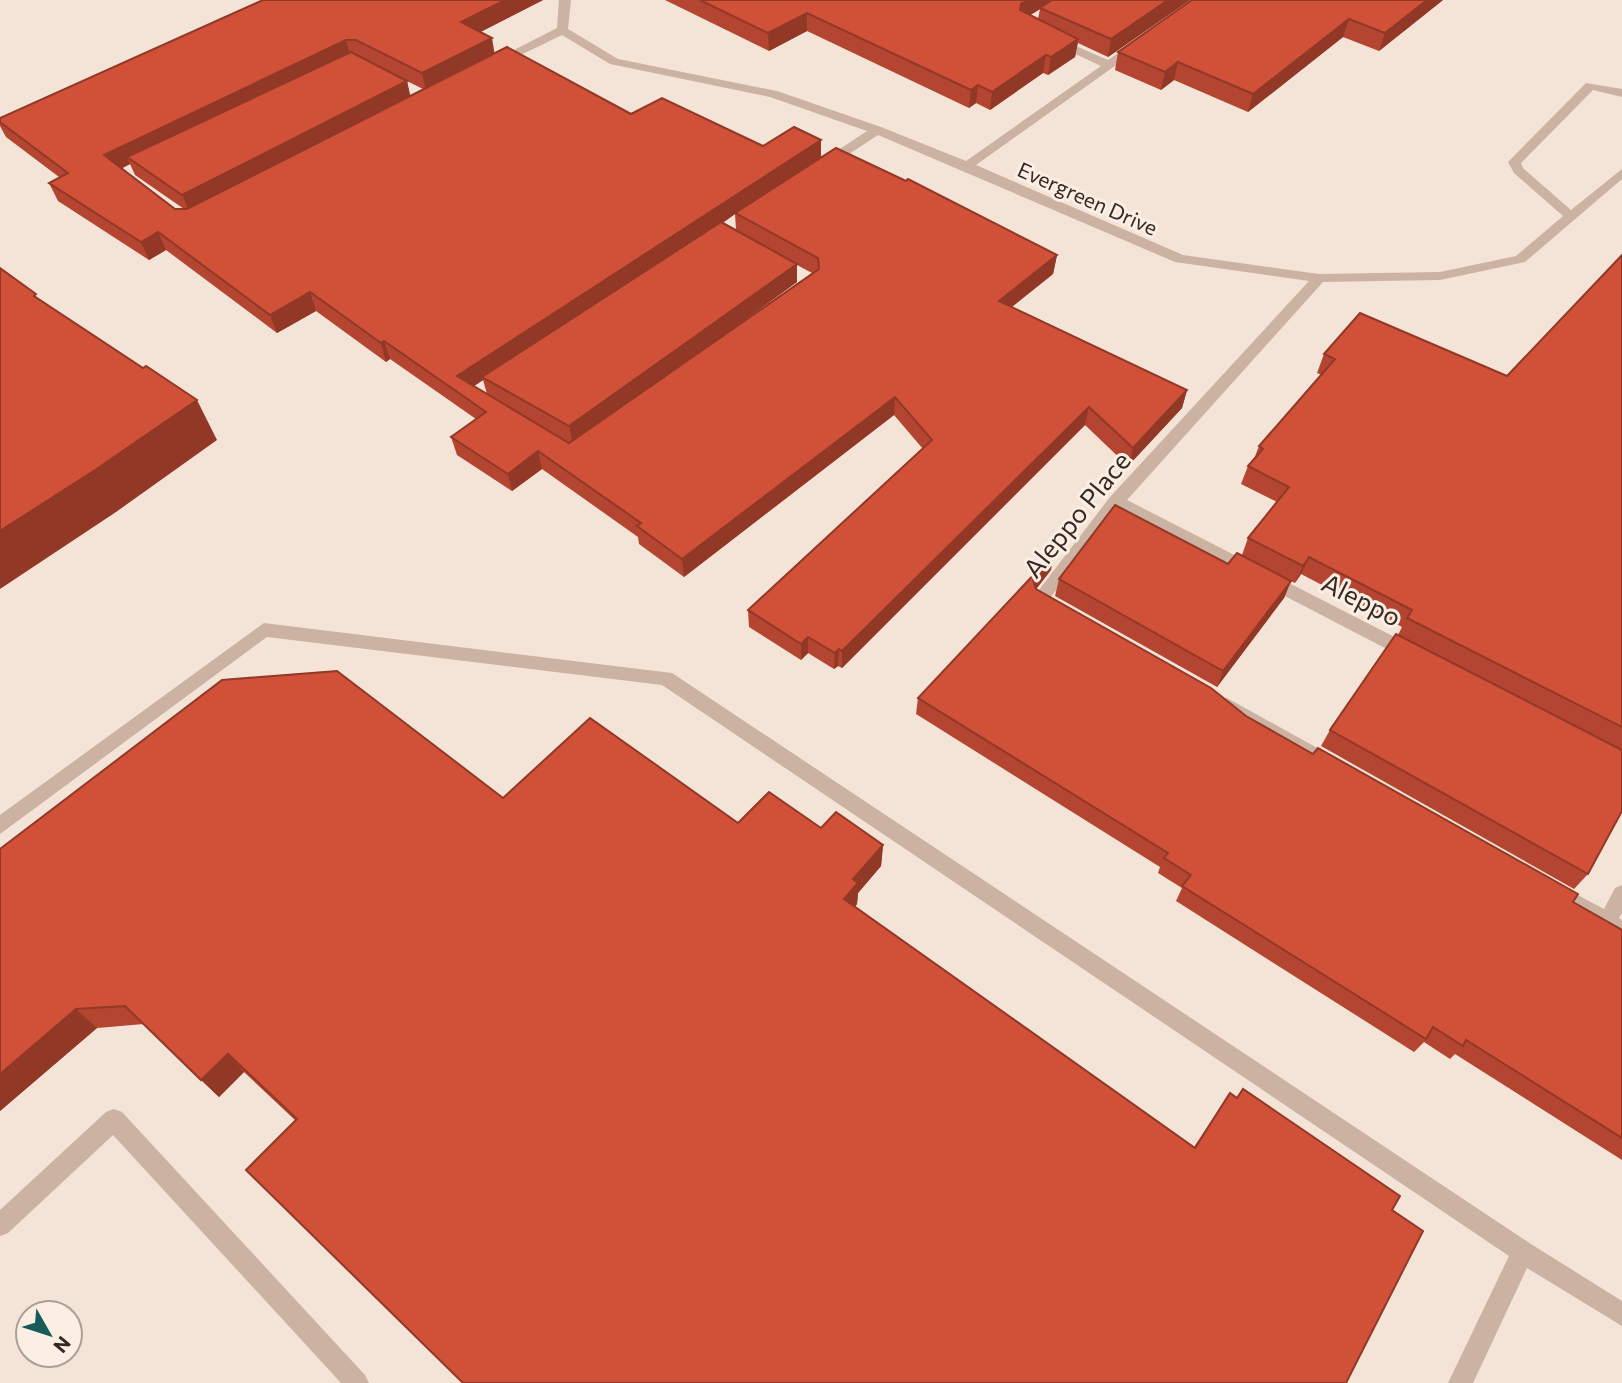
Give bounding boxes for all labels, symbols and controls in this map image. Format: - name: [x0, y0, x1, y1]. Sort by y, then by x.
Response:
- street label: Evergreen Drive: [1014, 156, 1162, 240]
- street label: Aleppo Place: [1016, 445, 1136, 583]
- street label: Aleppo: [1317, 566, 1407, 632]
- north arrow: [14, 1299, 84, 1369]
- text: N: [49, 1332, 76, 1358]

